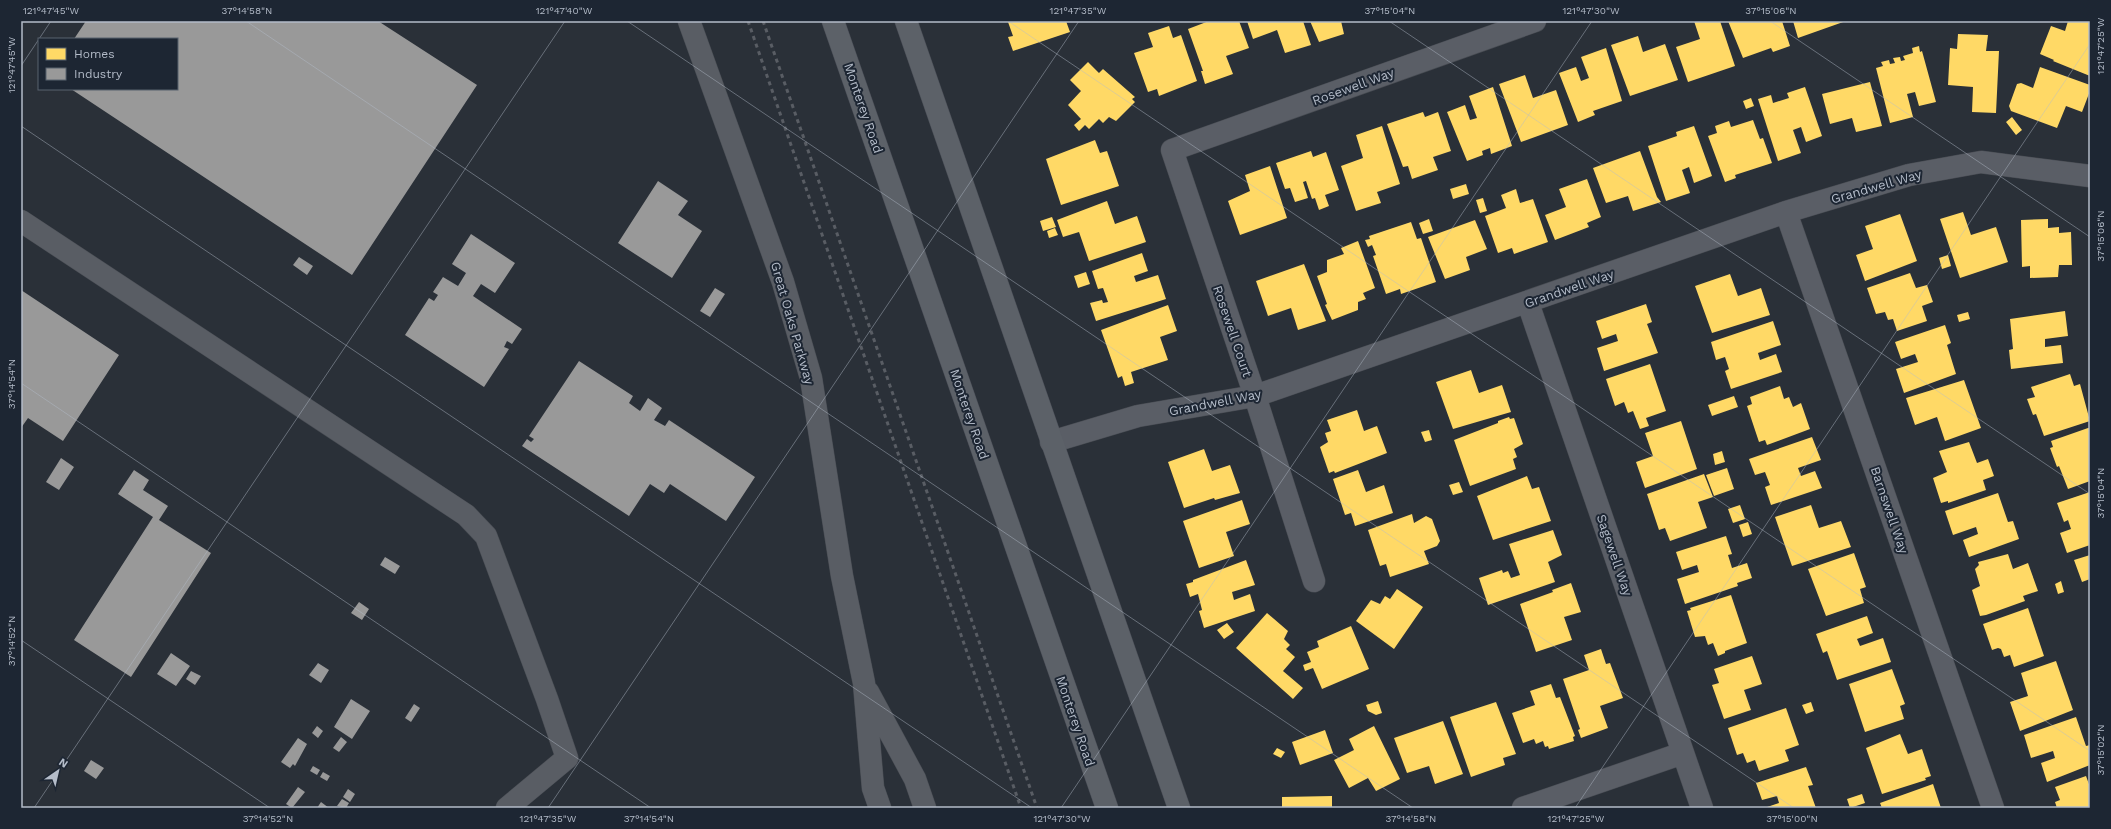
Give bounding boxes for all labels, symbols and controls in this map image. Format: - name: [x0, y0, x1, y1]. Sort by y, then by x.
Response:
- text: 121°47'45"W: [23, 5, 79, 16]
- text: 37°14'58"N: [222, 5, 272, 16]
- text: 121°47'40"W: [536, 5, 593, 16]
- text: 121°47'35"W: [1050, 5, 1107, 16]
- text: 37°15'04"N: [1365, 5, 1415, 16]
- text: 121°47'30"W: [1562, 5, 1620, 16]
- text: 37°15'06"N: [1745, 5, 1797, 16]
- text: 121°47'25"W: [2095, 17, 2106, 74]
- text: 121°47'45"W: [6, 37, 17, 93]
- legend: [38, 38, 178, 90]
- text: Homes: [74, 47, 115, 61]
- street label: Monterey Road: [841, 61, 886, 155]
- street label: Rosewell Way: [1310, 65, 1396, 108]
- text: Industry: [74, 67, 123, 81]
- street label: Grandwell Way: [1829, 166, 1923, 207]
- text: 37°15'06"N: [2095, 210, 2106, 262]
- street label: Great Oaks Parkway: [768, 260, 817, 387]
- street label: Grandwell Way: [1522, 266, 1616, 311]
- street label: Rosewell Court: [1210, 284, 1255, 379]
- text: 37°14'54"N: [6, 359, 17, 409]
- street label: Monterey Road: [947, 367, 992, 461]
- street label: Grandwell Way: [1168, 386, 1263, 419]
- street label: Barnswell Way: [1868, 465, 1912, 556]
- text: 37°15'04"N: [2095, 468, 2106, 518]
- street label: Sagewell Way: [1594, 512, 1636, 598]
- text: 37°14'52"N: [6, 616, 17, 666]
- street label: Monterey Road: [1053, 674, 1098, 768]
- text: 37°15'02"N: [2095, 724, 2106, 776]
- north arrow: [38, 751, 78, 791]
- text: N: [56, 755, 70, 771]
- text: 37°14'52"N: [243, 813, 293, 824]
- text: 121°47'35"W: [520, 813, 577, 824]
- text: 37°14'54"N: [624, 813, 674, 824]
- text: 121°47'30"W: [1033, 813, 1091, 824]
- text: 37°14'58"N: [1386, 813, 1436, 824]
- text: 121°47'25"W: [1548, 813, 1605, 824]
- text: 37°15'00"N: [1766, 813, 1818, 824]

